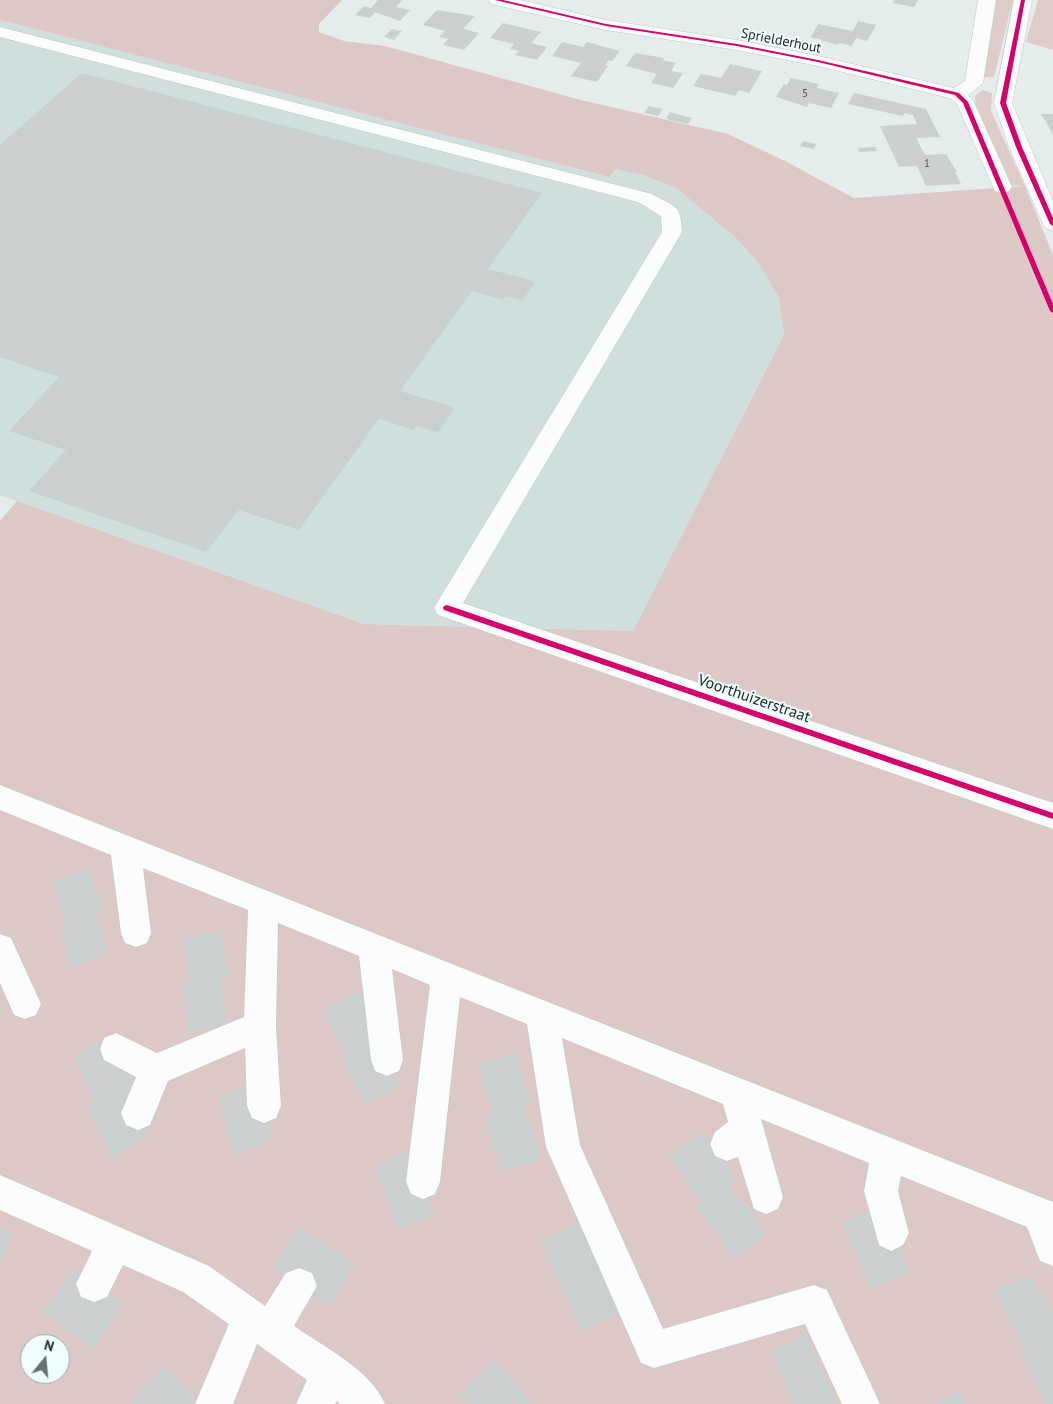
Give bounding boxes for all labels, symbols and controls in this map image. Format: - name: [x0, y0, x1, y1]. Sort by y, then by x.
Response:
- street label: Sprielderhout: [739, 25, 823, 57]
- house number: 5: [802, 87, 808, 101]
- house number: 1: [924, 157, 930, 171]
- street label: Voorthuizerstraat: [695, 671, 813, 727]
- north arrow: [20, 1334, 70, 1384]
- text: N: [42, 1336, 56, 1356]

